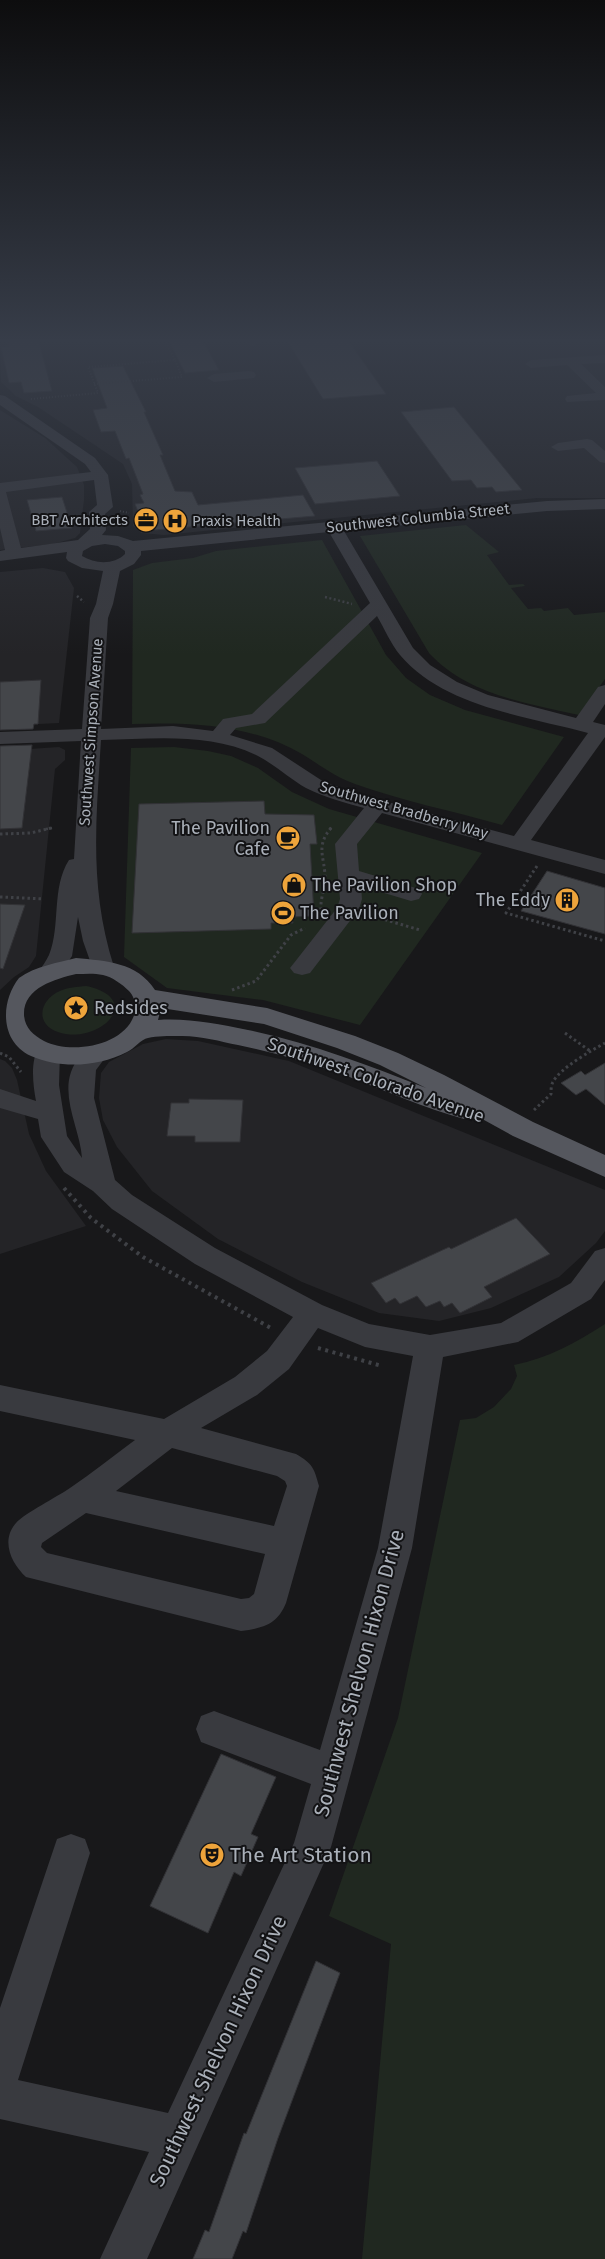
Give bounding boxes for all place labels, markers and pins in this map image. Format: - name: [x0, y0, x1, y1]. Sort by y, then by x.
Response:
- office icon: BBT Architects: [133, 507, 159, 533]
- hospital icon: Praxis Health: [162, 508, 188, 534]
- place label: BBT Architects: [31, 511, 128, 529]
- place label: Praxis Health: [192, 512, 281, 530]
- place label: The Pavilion Cafe: [171, 817, 270, 860]
- cafe icon: The Pavilion Cafe: [275, 825, 301, 851]
- shop icon: The Pavilion Shop: [281, 872, 307, 898]
- place label: The Pavilion Shop: [312, 874, 457, 896]
- building icon: The Eddy: [554, 887, 580, 913]
- place label: The Eddy: [476, 889, 550, 911]
- sports icon: The Pavilion: [270, 900, 296, 926]
- place label: The Pavilion: [300, 902, 399, 924]
- place icon: Redsides: [63, 995, 89, 1021]
- place label: Redsides: [94, 997, 168, 1019]
- theatre icon: The Art Station: [199, 1842, 225, 1868]
- place label: The Art Station: [230, 1842, 372, 1868]

